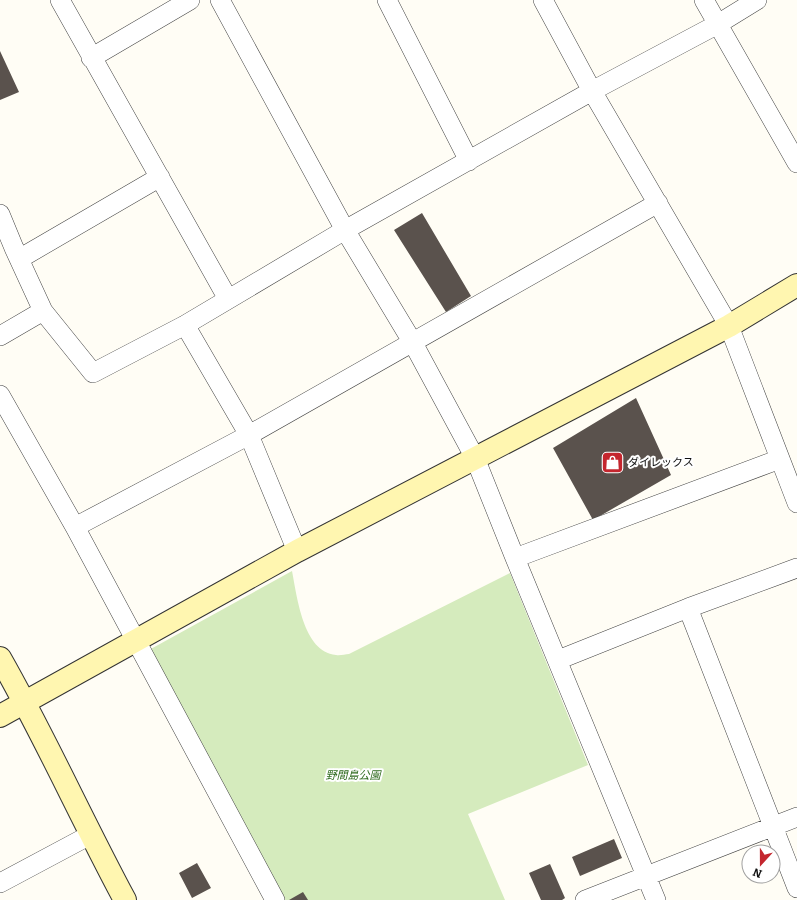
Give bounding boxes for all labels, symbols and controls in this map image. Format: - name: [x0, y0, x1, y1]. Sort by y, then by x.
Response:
- shop icon: ダイレックス: [600, 449, 626, 475]
- place label: ダイレックス: [628, 456, 694, 469]
- park label: 野間島公園: [326, 769, 382, 782]
- north arrow: [741, 844, 781, 884]
- text: N: [751, 865, 764, 880]

